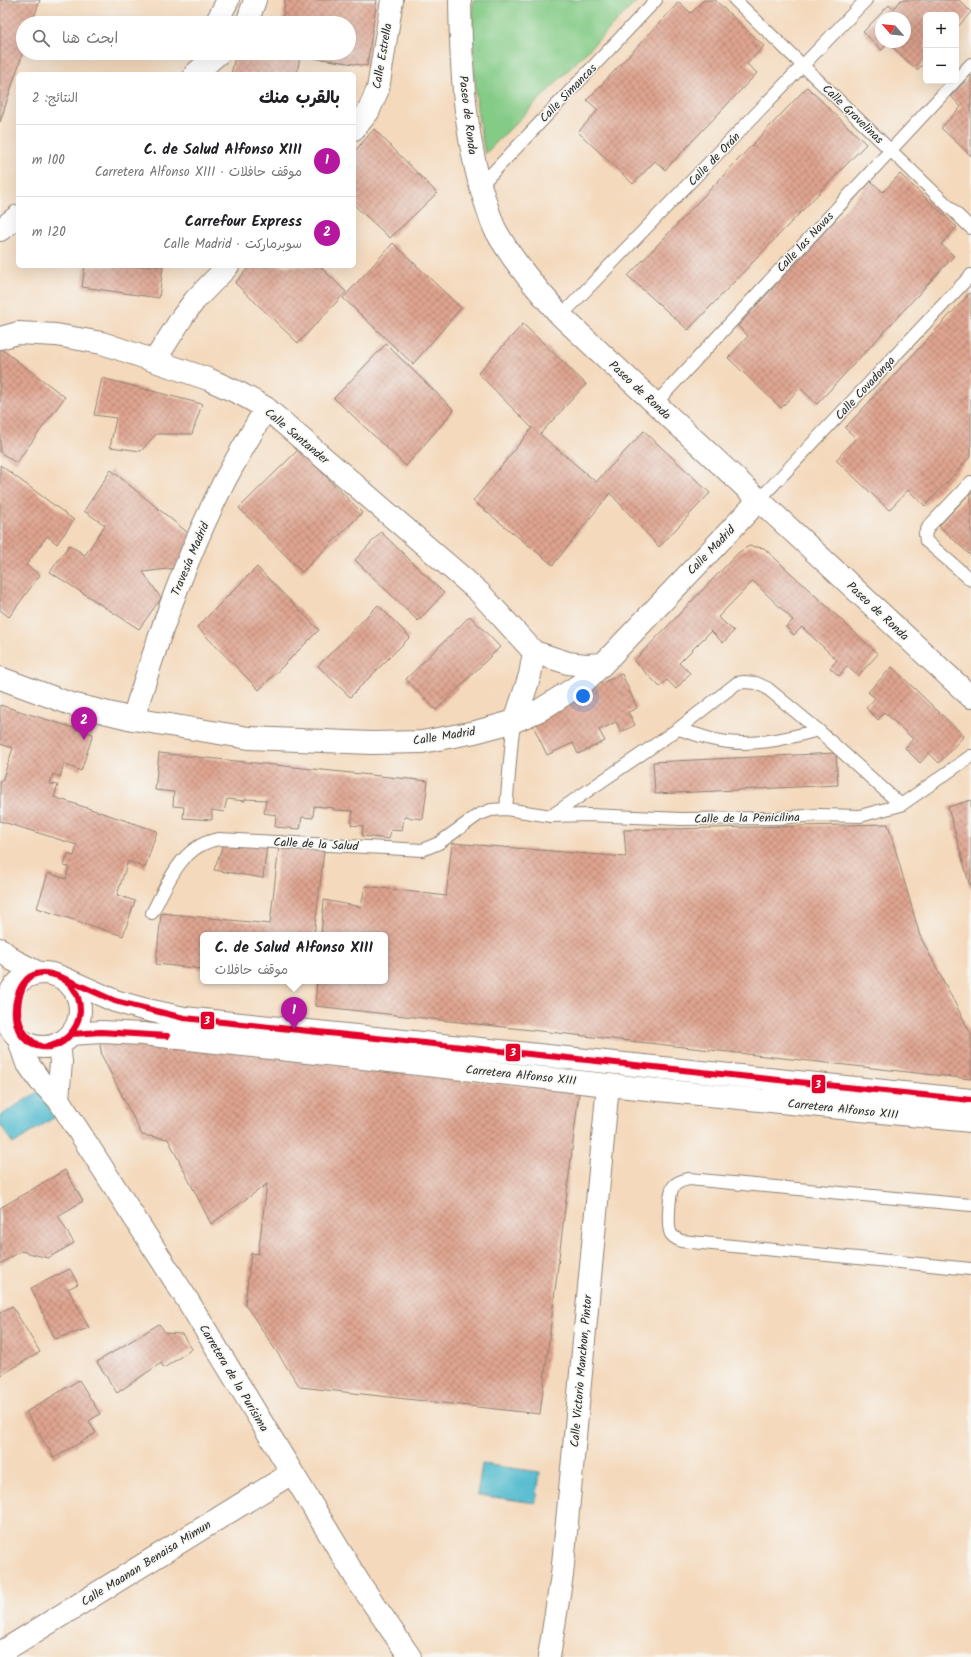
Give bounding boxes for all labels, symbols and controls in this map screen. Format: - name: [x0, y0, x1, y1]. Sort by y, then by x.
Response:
- north arrow: [875, 12, 911, 48]
- map controls: [923, 12, 959, 84]
- button: +: [923, 12, 959, 48]
- search box: [16, 16, 356, 60]
- street label: Calle Estrella: [367, 21, 398, 91]
- icon: search: [30, 27, 52, 49]
- text: ابحث هنا: [62, 27, 118, 51]
- button: −: [923, 48, 959, 84]
- street label: Calle Simancas: [535, 59, 602, 127]
- street label: Paseo de Ronda: [453, 74, 482, 156]
- street label: Calle Gravelinas: [818, 80, 888, 149]
- text: بالقرب منك: [259, 85, 340, 112]
- text: النتائج: 2: [32, 88, 78, 109]
- street label: Calle de Orán: [684, 128, 745, 191]
- text: C. de Salud Alfonso XIII: [144, 138, 302, 162]
- text: 100 m: [32, 150, 65, 171]
- text: 1: [325, 150, 329, 171]
- text: موقف حافلات · Carretera Alfonso XIII: [95, 162, 302, 183]
- street label: Calle las Navas: [772, 208, 839, 277]
- text: Carrefour Express: [185, 210, 302, 234]
- text: 120 m: [32, 222, 66, 243]
- text: 2: [323, 222, 331, 243]
- text: سوبرماركت · Calle Madrid: [163, 234, 302, 255]
- street label: Calle Covadonga: [831, 352, 900, 425]
- street label: Paseo de Ronda: [604, 356, 676, 425]
- street label: Calle Santander: [260, 404, 334, 470]
- street label: Travesía Madrid: [166, 518, 215, 599]
- street label: Calle Madrid: [683, 520, 741, 580]
- street label: Paseo de Ronda: [842, 577, 914, 646]
- your location: [573, 686, 593, 706]
- pin: 2: [71, 707, 97, 740]
- street label: Calle Madrid: [412, 722, 478, 751]
- street label: Calle de la Penicilina: [694, 808, 800, 829]
- street label: Calle de la Salud: [273, 833, 360, 856]
- popup: [200, 932, 388, 984]
- text: C. de Salud Alfonso XIII: [215, 936, 373, 960]
- text: موقف حافلات: [215, 960, 288, 981]
- pin: 1: [281, 997, 307, 1030]
- line badge: 3: [200, 1011, 215, 1030]
- text: 3: [203, 1012, 210, 1030]
- line badge: 3: [505, 1043, 521, 1062]
- text: 3: [509, 1044, 516, 1062]
- street label: Carretera Alfonso XIII: [465, 1060, 578, 1091]
- line badge: 3: [811, 1074, 826, 1094]
- text: 3: [814, 1076, 821, 1094]
- street label: Carretera Alfonso XIII: [787, 1094, 900, 1125]
- street label: Calle Victorio Manchon, Pintor: [565, 1293, 598, 1448]
- street label: Carretera de la Purísima: [194, 1321, 273, 1436]
- street label: Calle Maanan Benaisa Mimun: [77, 1516, 215, 1611]

